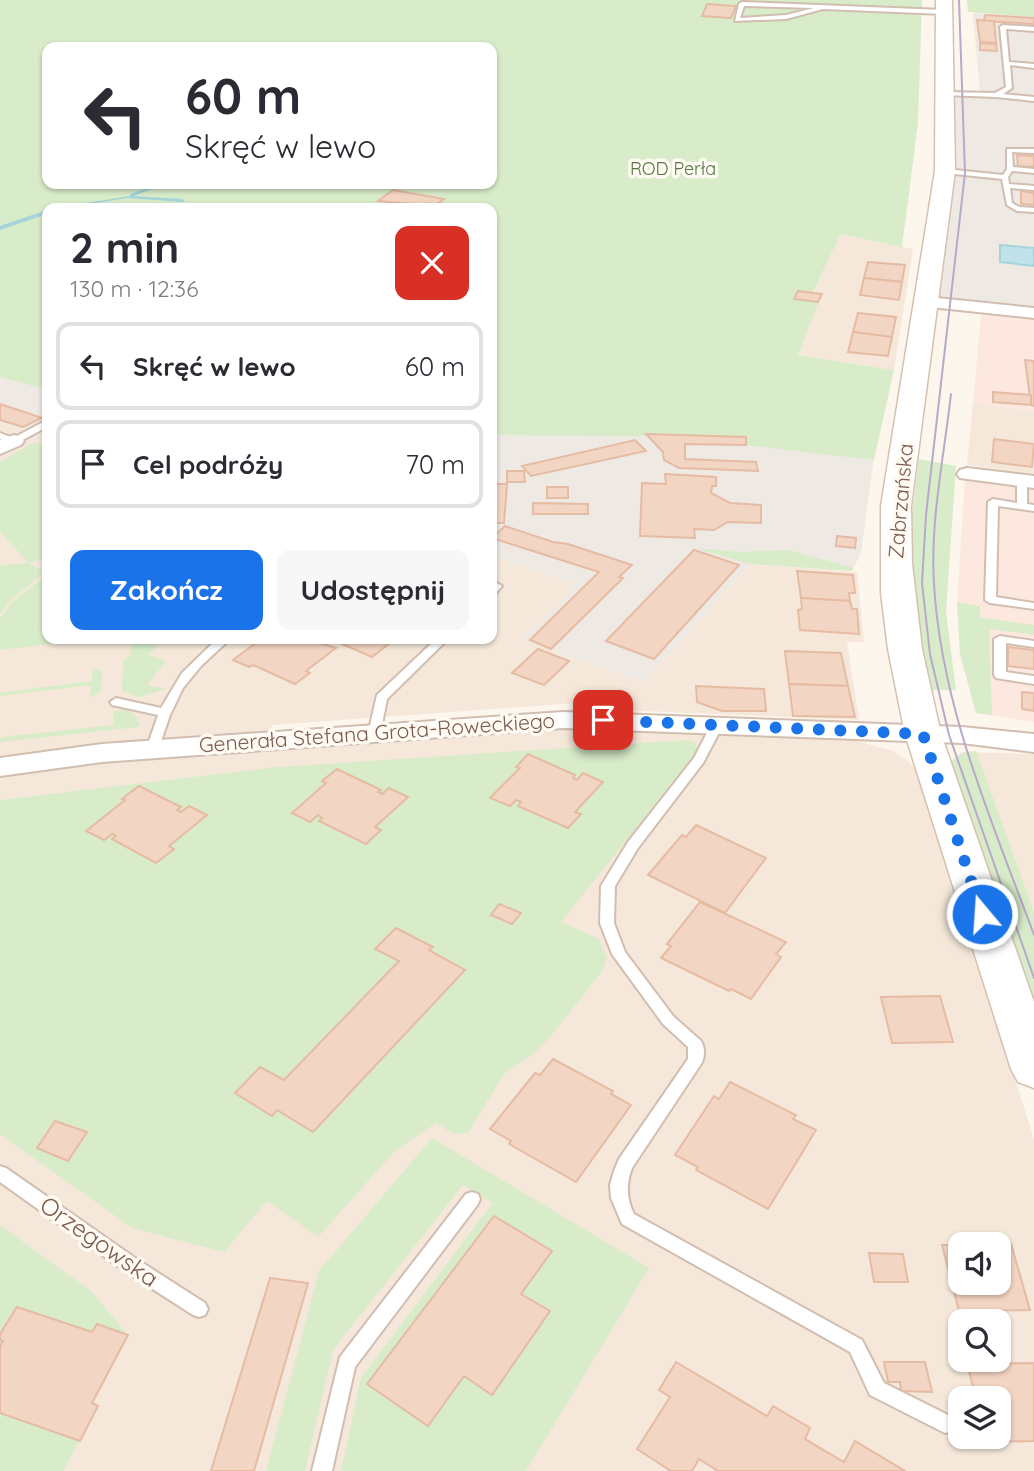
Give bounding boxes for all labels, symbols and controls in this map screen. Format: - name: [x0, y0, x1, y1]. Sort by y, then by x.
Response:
- text: 60 m: [185, 65, 301, 126]
- icon: left: [70, 70, 161, 161]
- text: Skręć w lewo: [185, 126, 376, 166]
- park label: ROD Perła: [630, 157, 716, 180]
- text: 2 min: [70, 221, 179, 274]
- button: close: [395, 226, 469, 300]
- text: 130 m · 12:36: [70, 274, 199, 303]
- icon: left: [74, 347, 112, 385]
- text: Skręć w lewo: [133, 350, 296, 383]
- text: 60 m: [405, 350, 465, 383]
- street label: Zabrzańska: [882, 442, 918, 560]
- icon: arrive: [74, 445, 112, 483]
- text: Cel podróży: [133, 448, 283, 481]
- text: 70 m: [405, 448, 465, 481]
- button: Zakończ: [70, 550, 263, 630]
- button: Udostępnij: [277, 550, 469, 630]
- pin: [573, 690, 633, 750]
- icon: arrive: [584, 701, 622, 739]
- street label: Generała Stefana Grota-Roweckiego: [198, 707, 556, 757]
- position arrow: [945, 877, 1019, 951]
- street label: Orzegowska: [35, 1189, 165, 1293]
- map controls: [948, 1232, 1011, 1449]
- button: sound: [948, 1232, 1011, 1295]
- button: search: [948, 1309, 1011, 1372]
- button: layers: [948, 1386, 1011, 1449]

